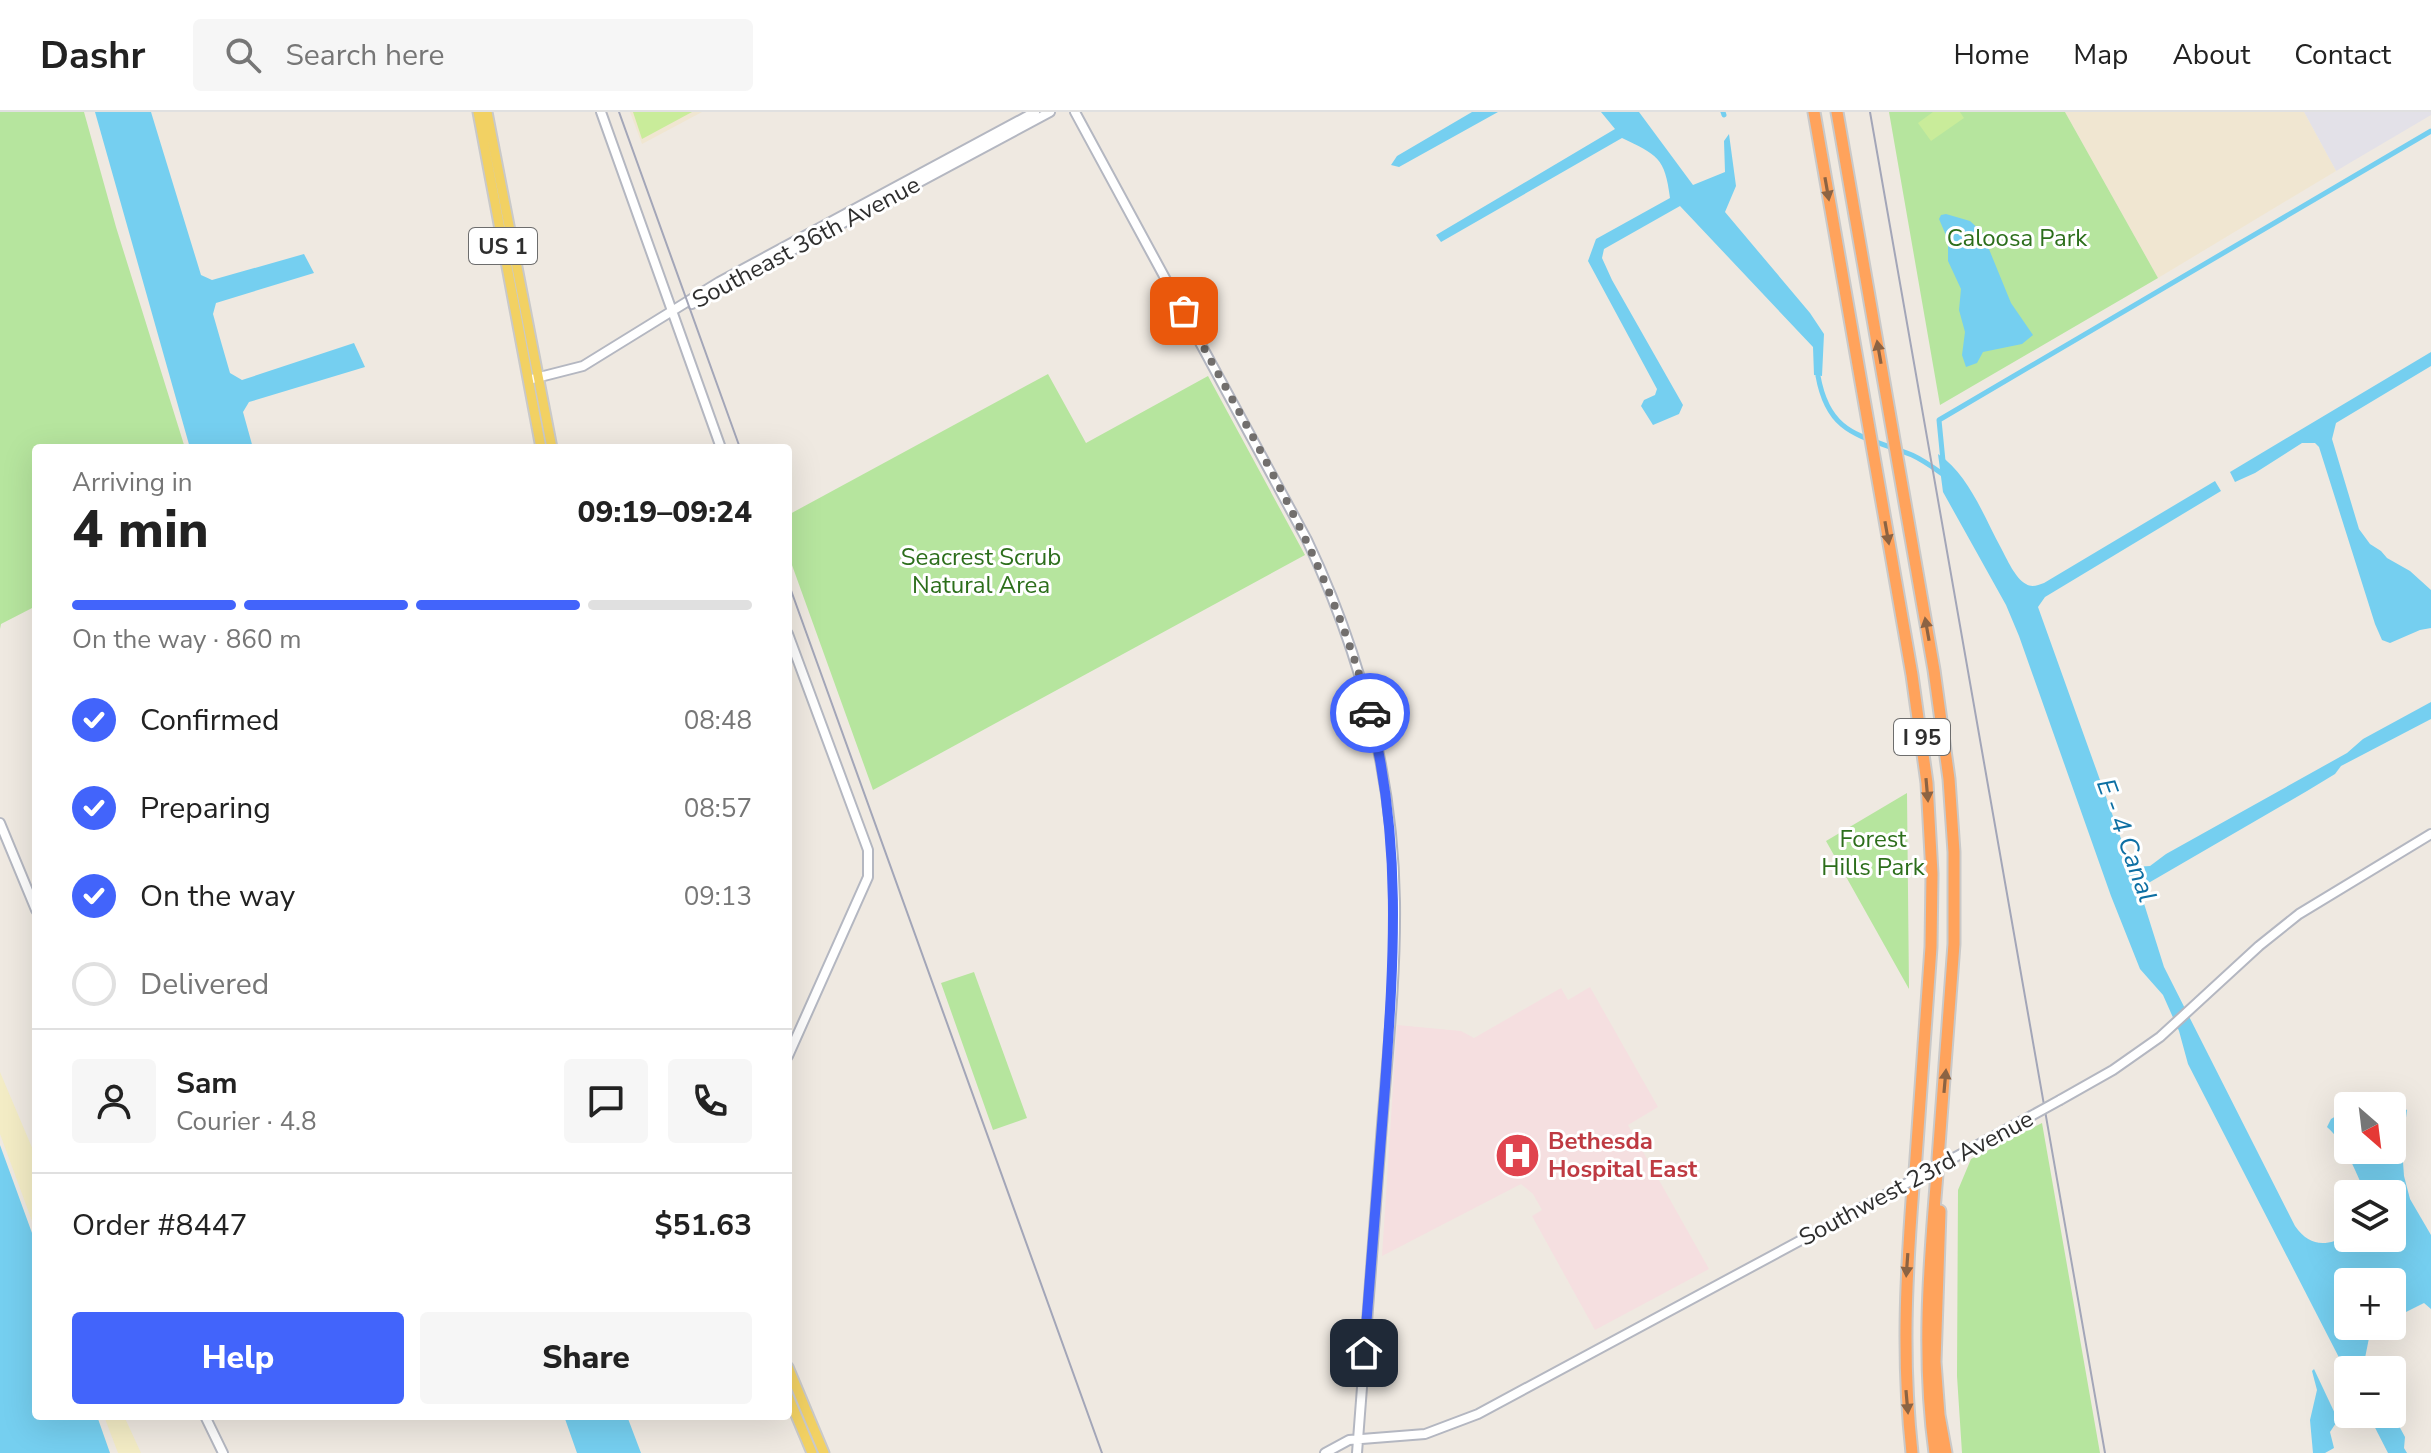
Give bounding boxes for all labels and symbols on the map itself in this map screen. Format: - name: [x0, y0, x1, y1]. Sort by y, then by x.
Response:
- street label: Southeast 36th Avenue: [686, 168, 926, 316]
- one-way arrow: [1822, 177, 1834, 202]
- park label: Caloosa Park: [1947, 222, 2088, 254]
- road number: US 1: [469, 228, 537, 264]
- pin: [1150, 277, 1218, 345]
- one-way arrow: [1872, 339, 1884, 364]
- one-way arrow: [1882, 521, 1894, 546]
- park label: Seacrest Scrub Natural Area: [901, 541, 1061, 601]
- one-way arrow: [1921, 616, 1933, 641]
- courier: [1330, 673, 1410, 753]
- road number: I 95: [1894, 719, 1950, 755]
- water label: E - 4 Canal: [2088, 774, 2165, 907]
- one-way arrow: [1921, 778, 1934, 803]
- park label: Forest Hills Park: [1821, 823, 1926, 883]
- one-way arrow: [1939, 1068, 1952, 1093]
- north arrow: [2334, 1092, 2406, 1164]
- street label: Southwest 23rd Avenue: [1793, 1103, 2039, 1253]
- place label: Bethesda Hospital East: [1548, 1125, 1698, 1185]
- hospital icon: Bethesda Hospital East: [1493, 1131, 1541, 1179]
- one-way arrow: [1900, 1253, 1913, 1278]
- pin: [1330, 1319, 1398, 1387]
- one-way arrow: [1901, 1390, 1914, 1415]

